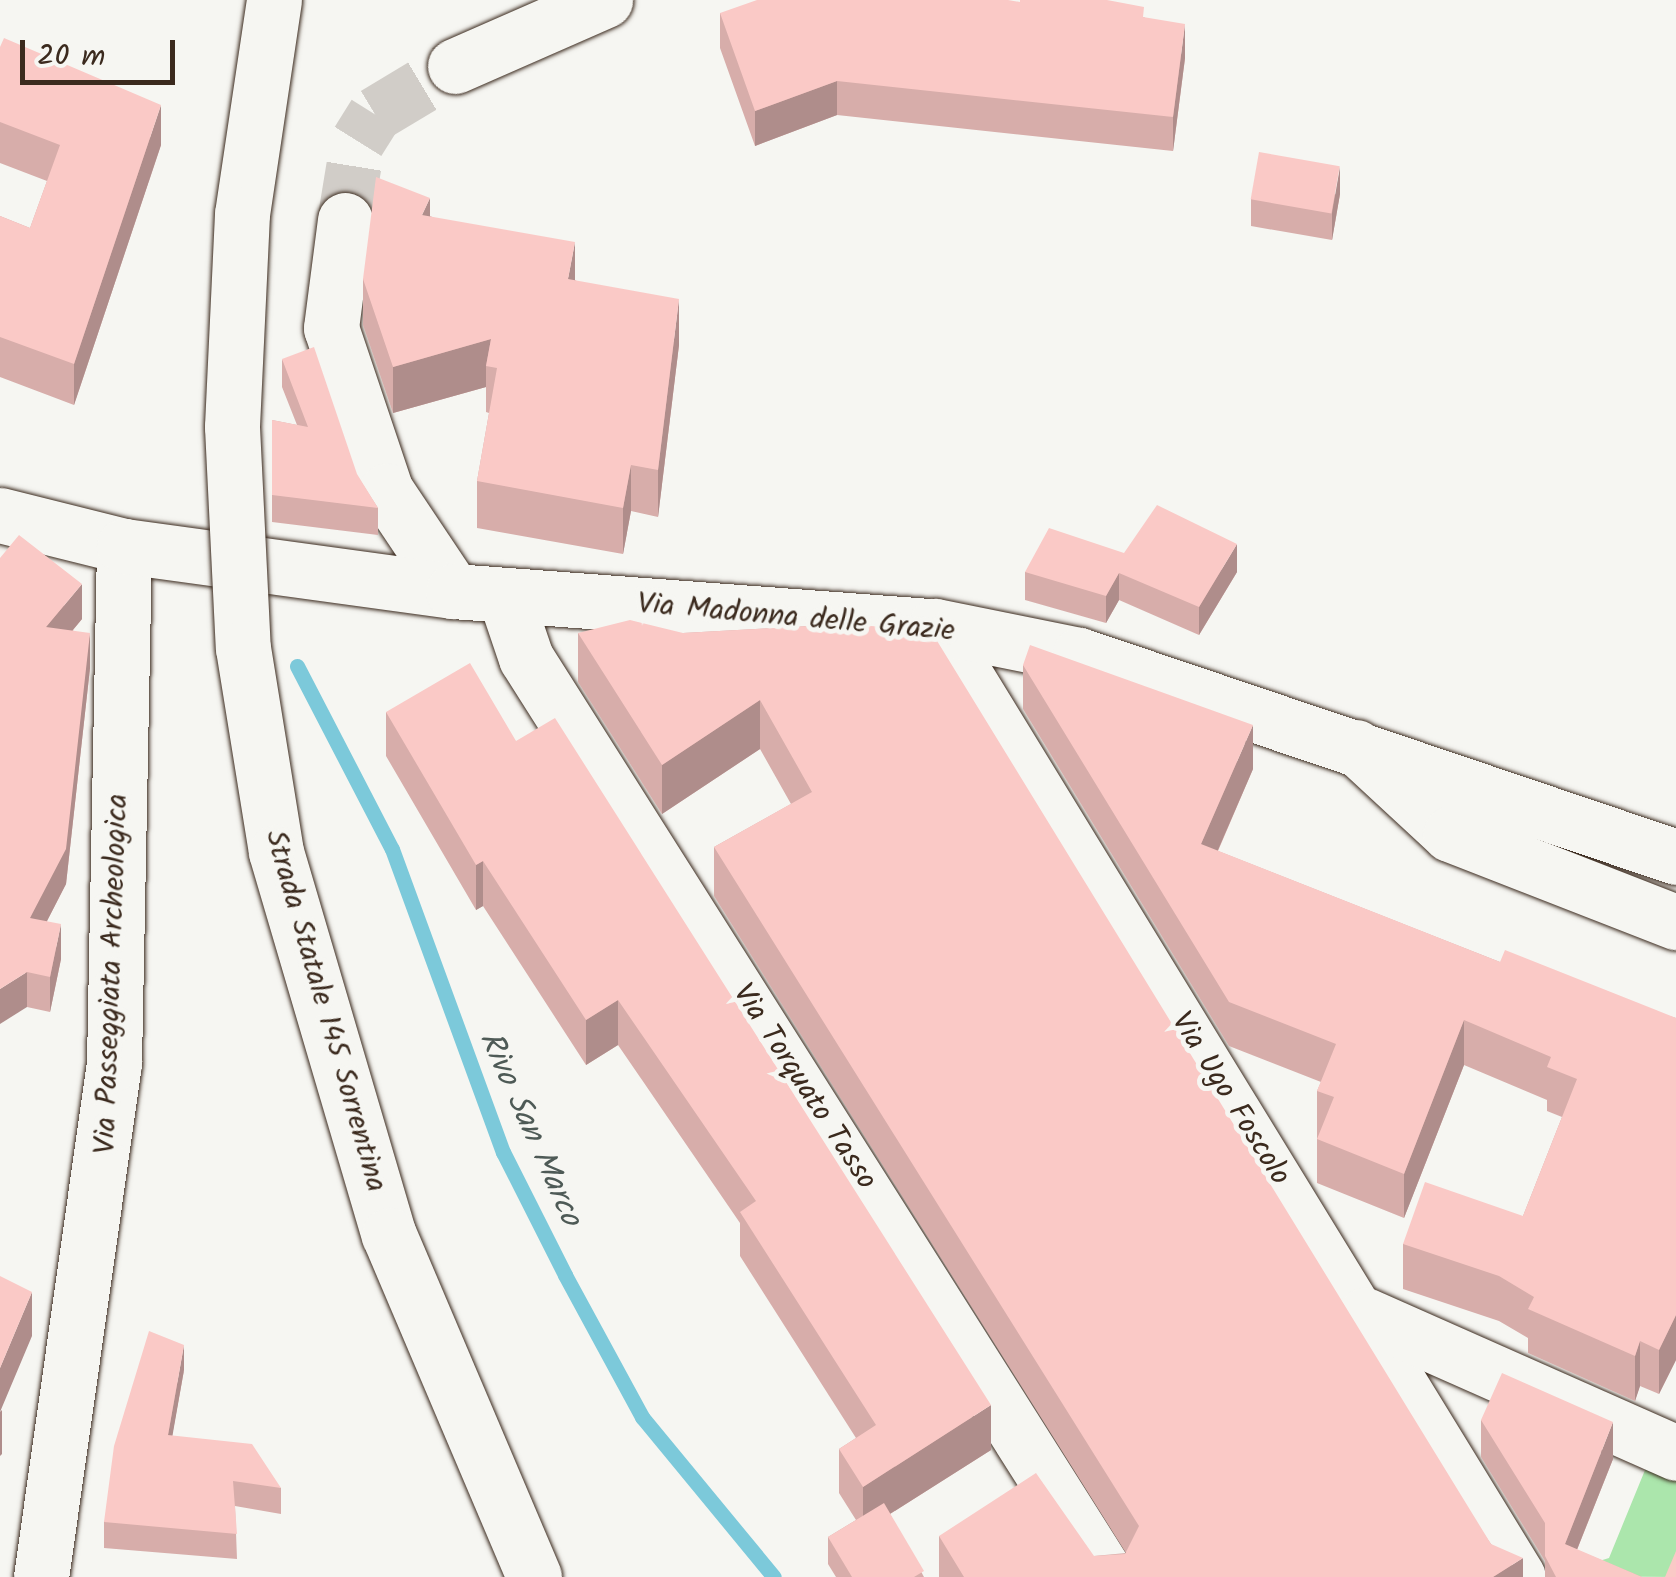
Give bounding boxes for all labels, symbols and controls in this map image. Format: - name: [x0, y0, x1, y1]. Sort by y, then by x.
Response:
- scale bar: [25, 20, 180, 82]
- text: 20 m: [37, 33, 105, 81]
- street label: Via Madonna delle Grazie: [636, 586, 956, 650]
- street label: Via Passeggiata Archeologica: [88, 793, 136, 1155]
- street label: Strada Statale 145 Sorrentina: [256, 826, 394, 1196]
- street label: Via Torquato Tasso: [724, 977, 884, 1197]
- street label: Via Ugo Foscolo: [1163, 1006, 1297, 1192]
- water label: Rivo San Marco: [469, 1026, 589, 1232]

